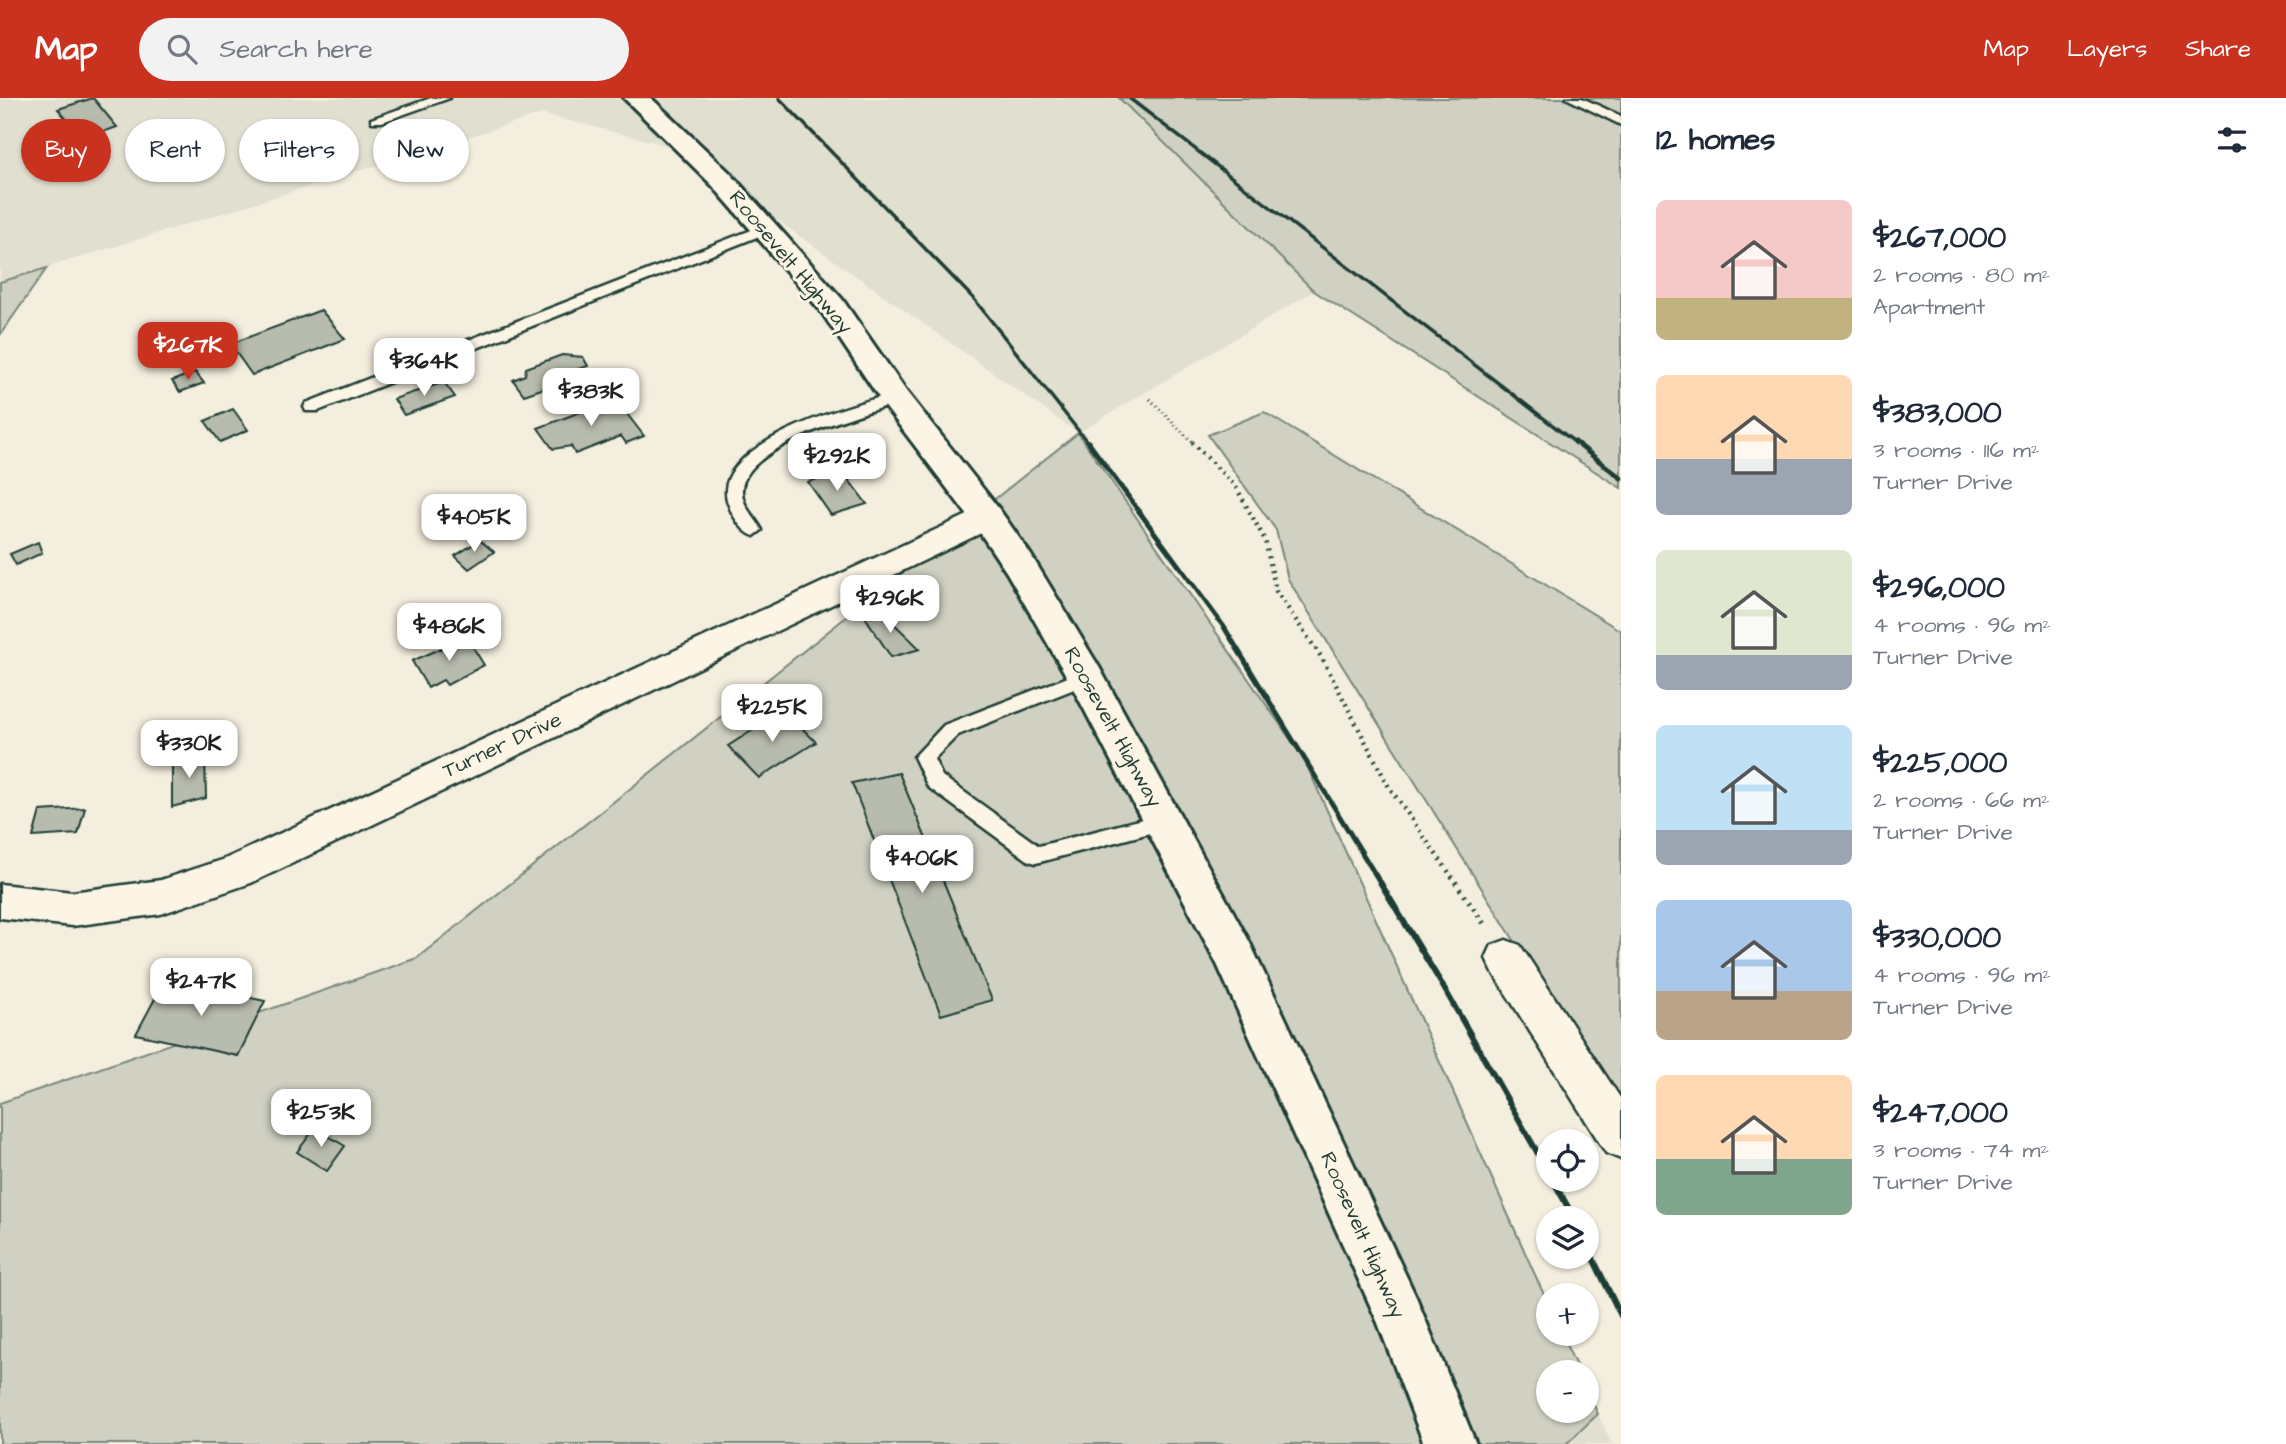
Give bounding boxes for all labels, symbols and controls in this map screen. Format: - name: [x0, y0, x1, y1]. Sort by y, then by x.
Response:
- search box: [139, 18, 629, 81]
- text: Map: [35, 26, 97, 72]
- icon: search: [163, 30, 201, 68]
- text: Search here: [219, 31, 373, 67]
- text: Map: [1984, 32, 2029, 66]
- text: Layers: [2067, 32, 2147, 66]
- text: Share: [2185, 32, 2251, 66]
- chip: Buy: [21, 119, 111, 182]
- chip: Rent: [125, 119, 225, 182]
- chip: Filters: [239, 119, 359, 182]
- chip: New: [373, 119, 469, 182]
- text: 12 homes: [1656, 119, 1775, 161]
- icon: filters: [2213, 121, 2251, 159]
- street label: Roosevelt Highway: [721, 184, 860, 342]
- text: $267,000: [1873, 217, 2006, 259]
- icon: home: [1712, 228, 1796, 312]
- text: 2 rooms · 80 m²: [1873, 259, 2050, 291]
- text: Apartment: [1873, 291, 1985, 323]
- pin: $267K: [139, 322, 237, 382]
- text: $267K: [154, 329, 222, 361]
- pin: $364K: [375, 338, 473, 398]
- text: $364K: [390, 345, 458, 377]
- pin: $383K: [542, 368, 640, 428]
- text: $383K: [558, 375, 624, 407]
- text: $383,000: [1873, 392, 2002, 434]
- icon: home: [1712, 403, 1796, 487]
- pin: $292K: [788, 434, 886, 493]
- text: 3 rooms · 116 m²: [1873, 434, 2040, 466]
- text: $292K: [804, 440, 870, 472]
- text: Turner Drive: [1873, 466, 2013, 498]
- pin: $405K: [425, 494, 523, 554]
- text: $405K: [437, 501, 511, 533]
- text: $296,000: [1873, 567, 2005, 609]
- pin: $296K: [841, 575, 939, 635]
- icon: home: [1712, 578, 1796, 662]
- text: $296K: [856, 582, 924, 614]
- pin: $486K: [400, 603, 498, 663]
- text: 4 rooms · 96 m²: [1873, 609, 2051, 641]
- text: $486K: [413, 610, 485, 642]
- text: Turner Drive: [1873, 641, 2013, 673]
- street label: Roosevelt Highway: [1055, 642, 1169, 814]
- pin: $225K: [723, 684, 821, 744]
- text: $225K: [737, 691, 807, 723]
- street label: Turner Drive: [438, 705, 566, 785]
- pin: $330K: [140, 720, 238, 780]
- text: $330K: [157, 727, 221, 759]
- text: $225,000: [1873, 742, 2007, 784]
- icon: home: [1712, 753, 1796, 837]
- text: 2 rooms · 66 m²: [1873, 784, 2050, 816]
- text: Turner Drive: [1873, 816, 2013, 848]
- pin: $406K: [873, 836, 971, 895]
- text: $406K: [886, 842, 958, 874]
- text: $330,000: [1873, 917, 2001, 959]
- icon: home: [1712, 928, 1796, 1012]
- pin: $247K: [152, 958, 250, 1018]
- text: 4 rooms · 96 m²: [1873, 959, 2051, 991]
- text: $247K: [166, 965, 236, 997]
- text: Turner Drive: [1873, 991, 2013, 1023]
- pin: $253K: [272, 1090, 370, 1149]
- text: $247,000: [1873, 1092, 2008, 1134]
- text: $253K: [287, 1096, 355, 1128]
- icon: home: [1712, 1103, 1796, 1187]
- map controls: [1536, 1129, 1599, 1423]
- button: locate: [1536, 1129, 1599, 1192]
- text: 3 rooms · 74 m²: [1873, 1134, 2049, 1166]
- street label: Roosevelt Highway: [1311, 1147, 1413, 1324]
- text: Turner Drive: [1873, 1166, 2013, 1198]
- button: layers: [1536, 1206, 1599, 1269]
- button: +: [1536, 1283, 1599, 1346]
- button: −: [1536, 1360, 1599, 1423]

